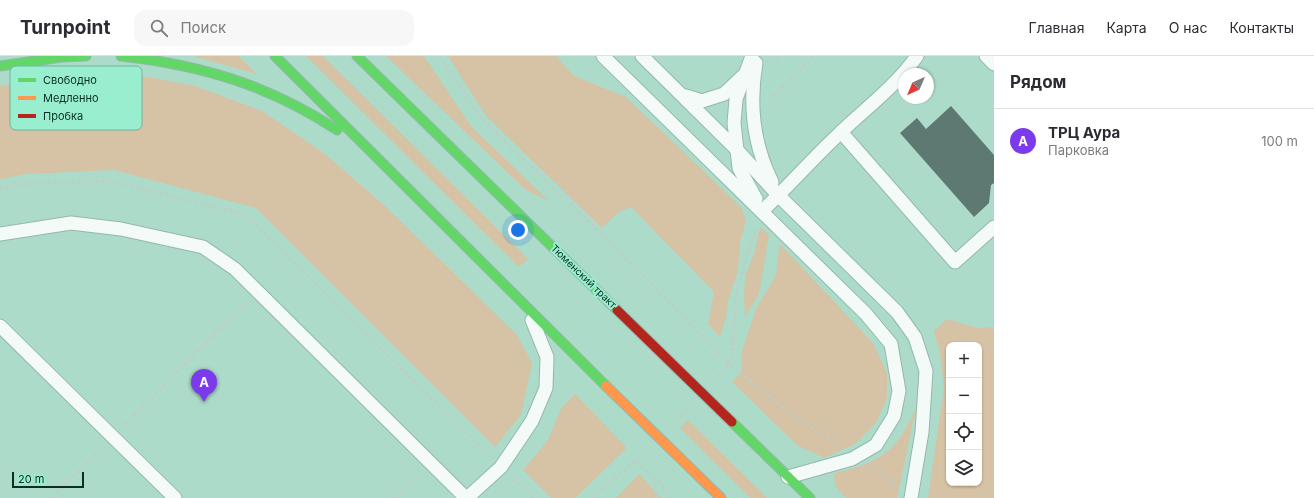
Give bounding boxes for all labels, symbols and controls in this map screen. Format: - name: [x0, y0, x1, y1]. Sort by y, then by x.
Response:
- search box: [134, 10, 414, 46]
- text: Turnpoint: [20, 16, 110, 39]
- icon: search: [148, 17, 170, 39]
- text: Поиск: [180, 18, 226, 37]
- text: Главная: [1029, 19, 1084, 36]
- text: Карта: [1106, 19, 1147, 36]
- text: О нас: [1169, 19, 1207, 36]
- text: Контакты: [1229, 19, 1294, 36]
- legend: [10, 66, 142, 130]
- north arrow: [898, 68, 934, 104]
- text: Рядом: [1010, 72, 1066, 92]
- text: Свободно: [43, 73, 97, 87]
- text: Медленно: [43, 91, 99, 105]
- text: Пробка: [43, 109, 83, 123]
- text: ТРЦ Аура: [1048, 123, 1120, 142]
- text: A: [1018, 133, 1028, 149]
- text: 100 m: [1261, 133, 1298, 149]
- text: Парковка: [1048, 142, 1109, 158]
- your location: [508, 220, 528, 240]
- street label: Тюменский тракт: [549, 242, 619, 311]
- map controls: [946, 342, 982, 486]
- button: +: [946, 342, 982, 378]
- pin: A: [191, 369, 217, 402]
- button: −: [946, 378, 982, 414]
- button: locate: [946, 414, 982, 450]
- button: layers: [946, 450, 982, 486]
- scale bar: [12, 470, 84, 489]
- text: 20 m: [18, 472, 44, 486]

